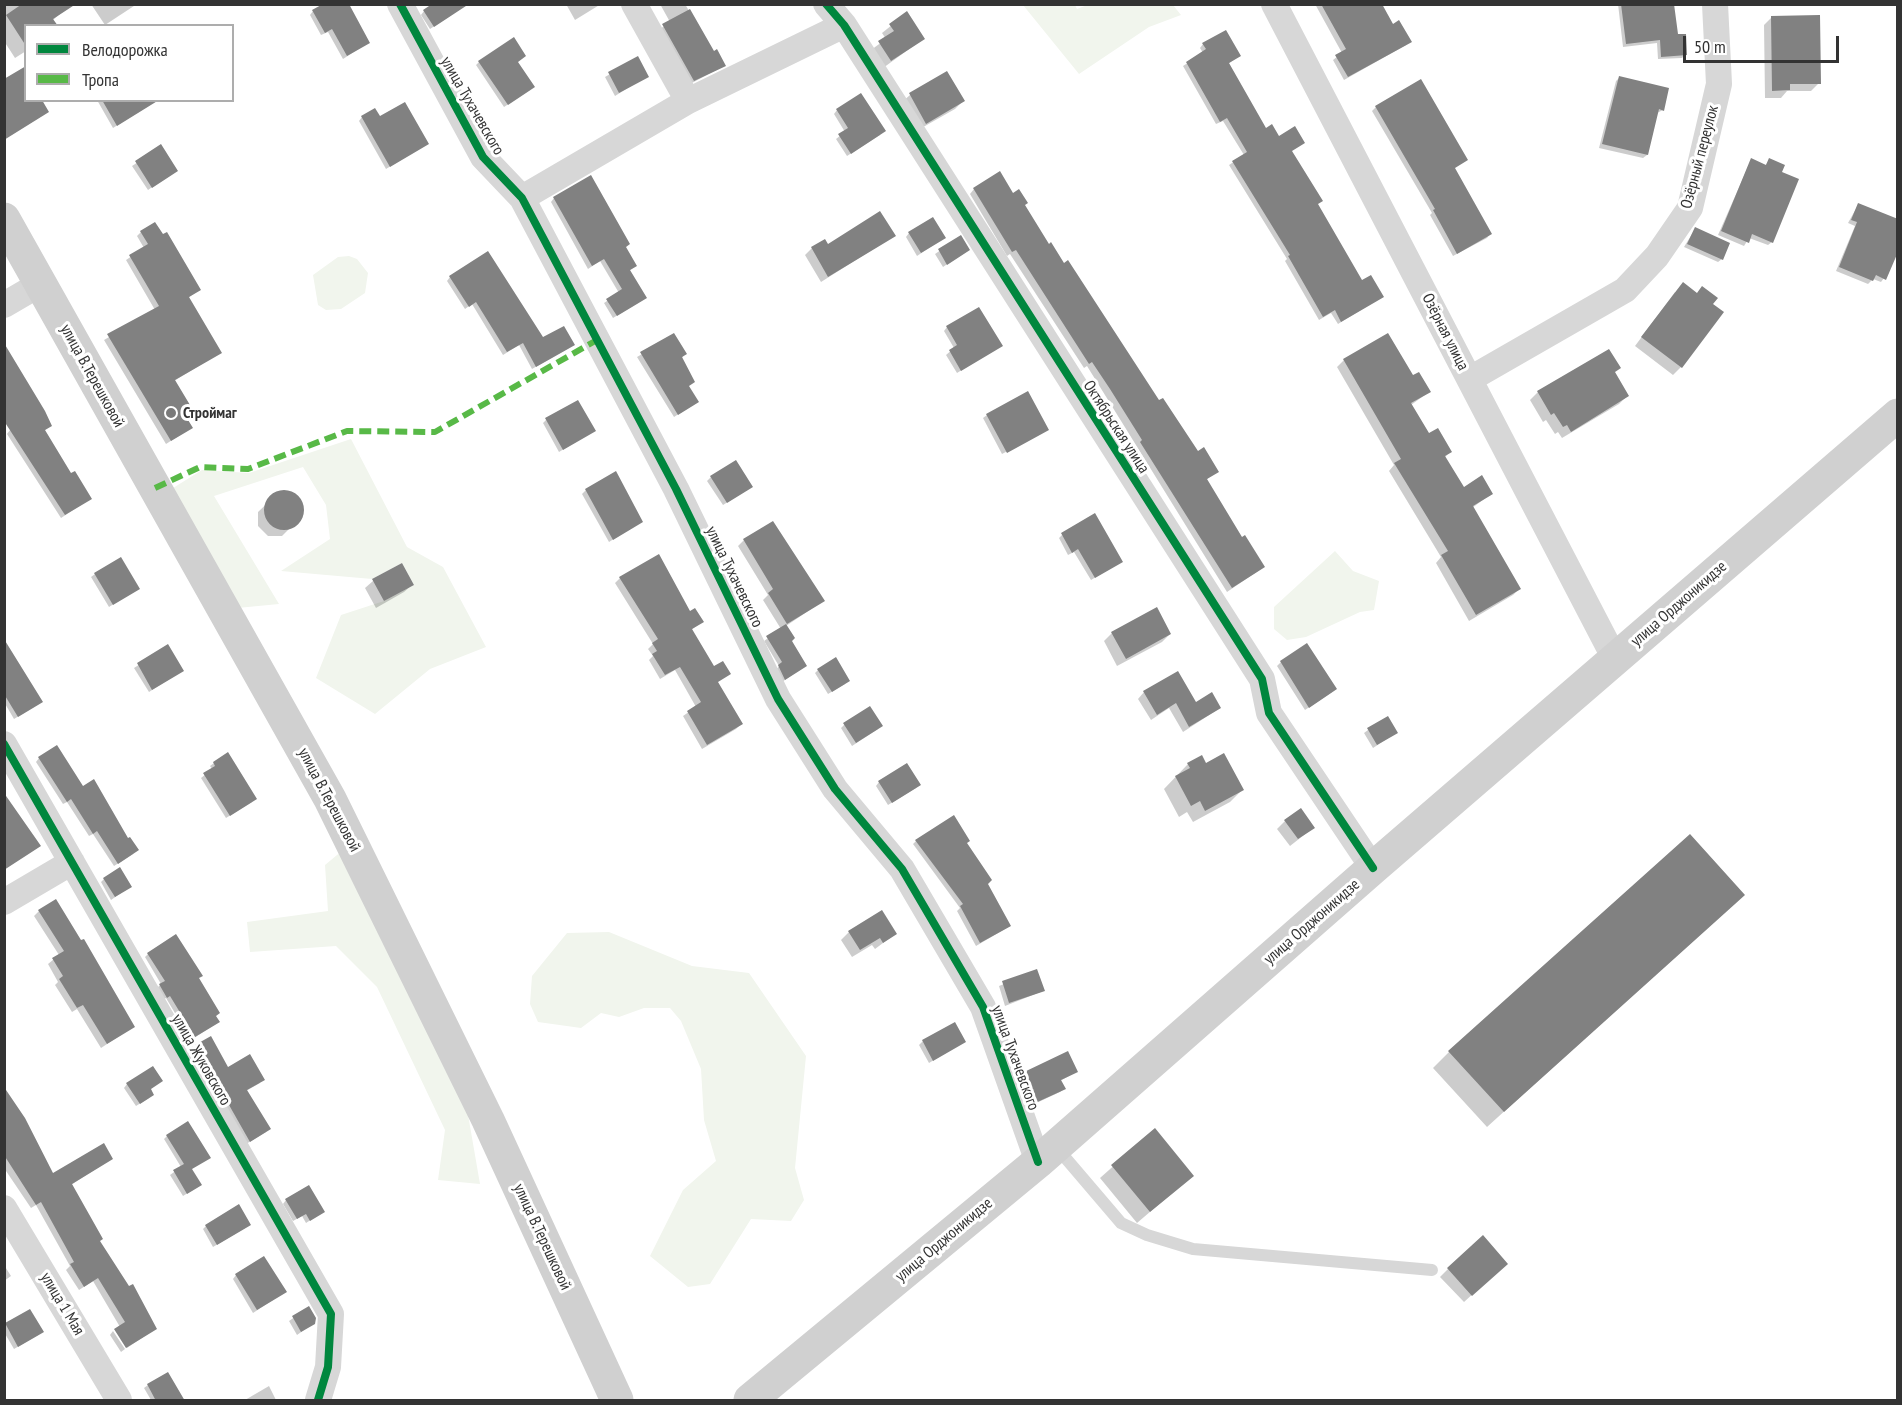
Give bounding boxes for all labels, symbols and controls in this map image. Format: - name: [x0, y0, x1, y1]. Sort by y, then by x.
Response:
- legend: [24, 24, 234, 102]
- scale bar: [1686, 24, 1842, 62]
- text: 50 m: [1694, 35, 1726, 58]
- text: Велодорожка: [82, 38, 168, 61]
- street label: улица Тухачевского: [436, 53, 508, 159]
- text: Тропа: [82, 68, 119, 91]
- street label: Озёрный переулок: [1677, 103, 1723, 211]
- street label: Озёрная улица: [1417, 290, 1473, 374]
- street label: улица В.Терешковой: [56, 321, 128, 431]
- street label: Октябрьская улица: [1079, 377, 1153, 477]
- place label: Строймаг: [183, 403, 237, 423]
- marker: Строймаг: [164, 406, 178, 420]
- street label: улица Тухачевского: [701, 523, 767, 631]
- street label: улица Орджоникидзе: [1627, 557, 1731, 651]
- street label: улица В.Терешковой: [294, 745, 364, 855]
- street label: улица Орджоникидзе: [1260, 875, 1364, 969]
- street label: улица Тухачевского: [987, 1003, 1043, 1113]
- street label: улица Жуковского: [167, 1011, 235, 1109]
- street label: улица В.Терешковой: [509, 1181, 575, 1293]
- street label: улица Орджоникидзе: [892, 1194, 996, 1286]
- street label: улица 1 Мая: [36, 1269, 88, 1339]

